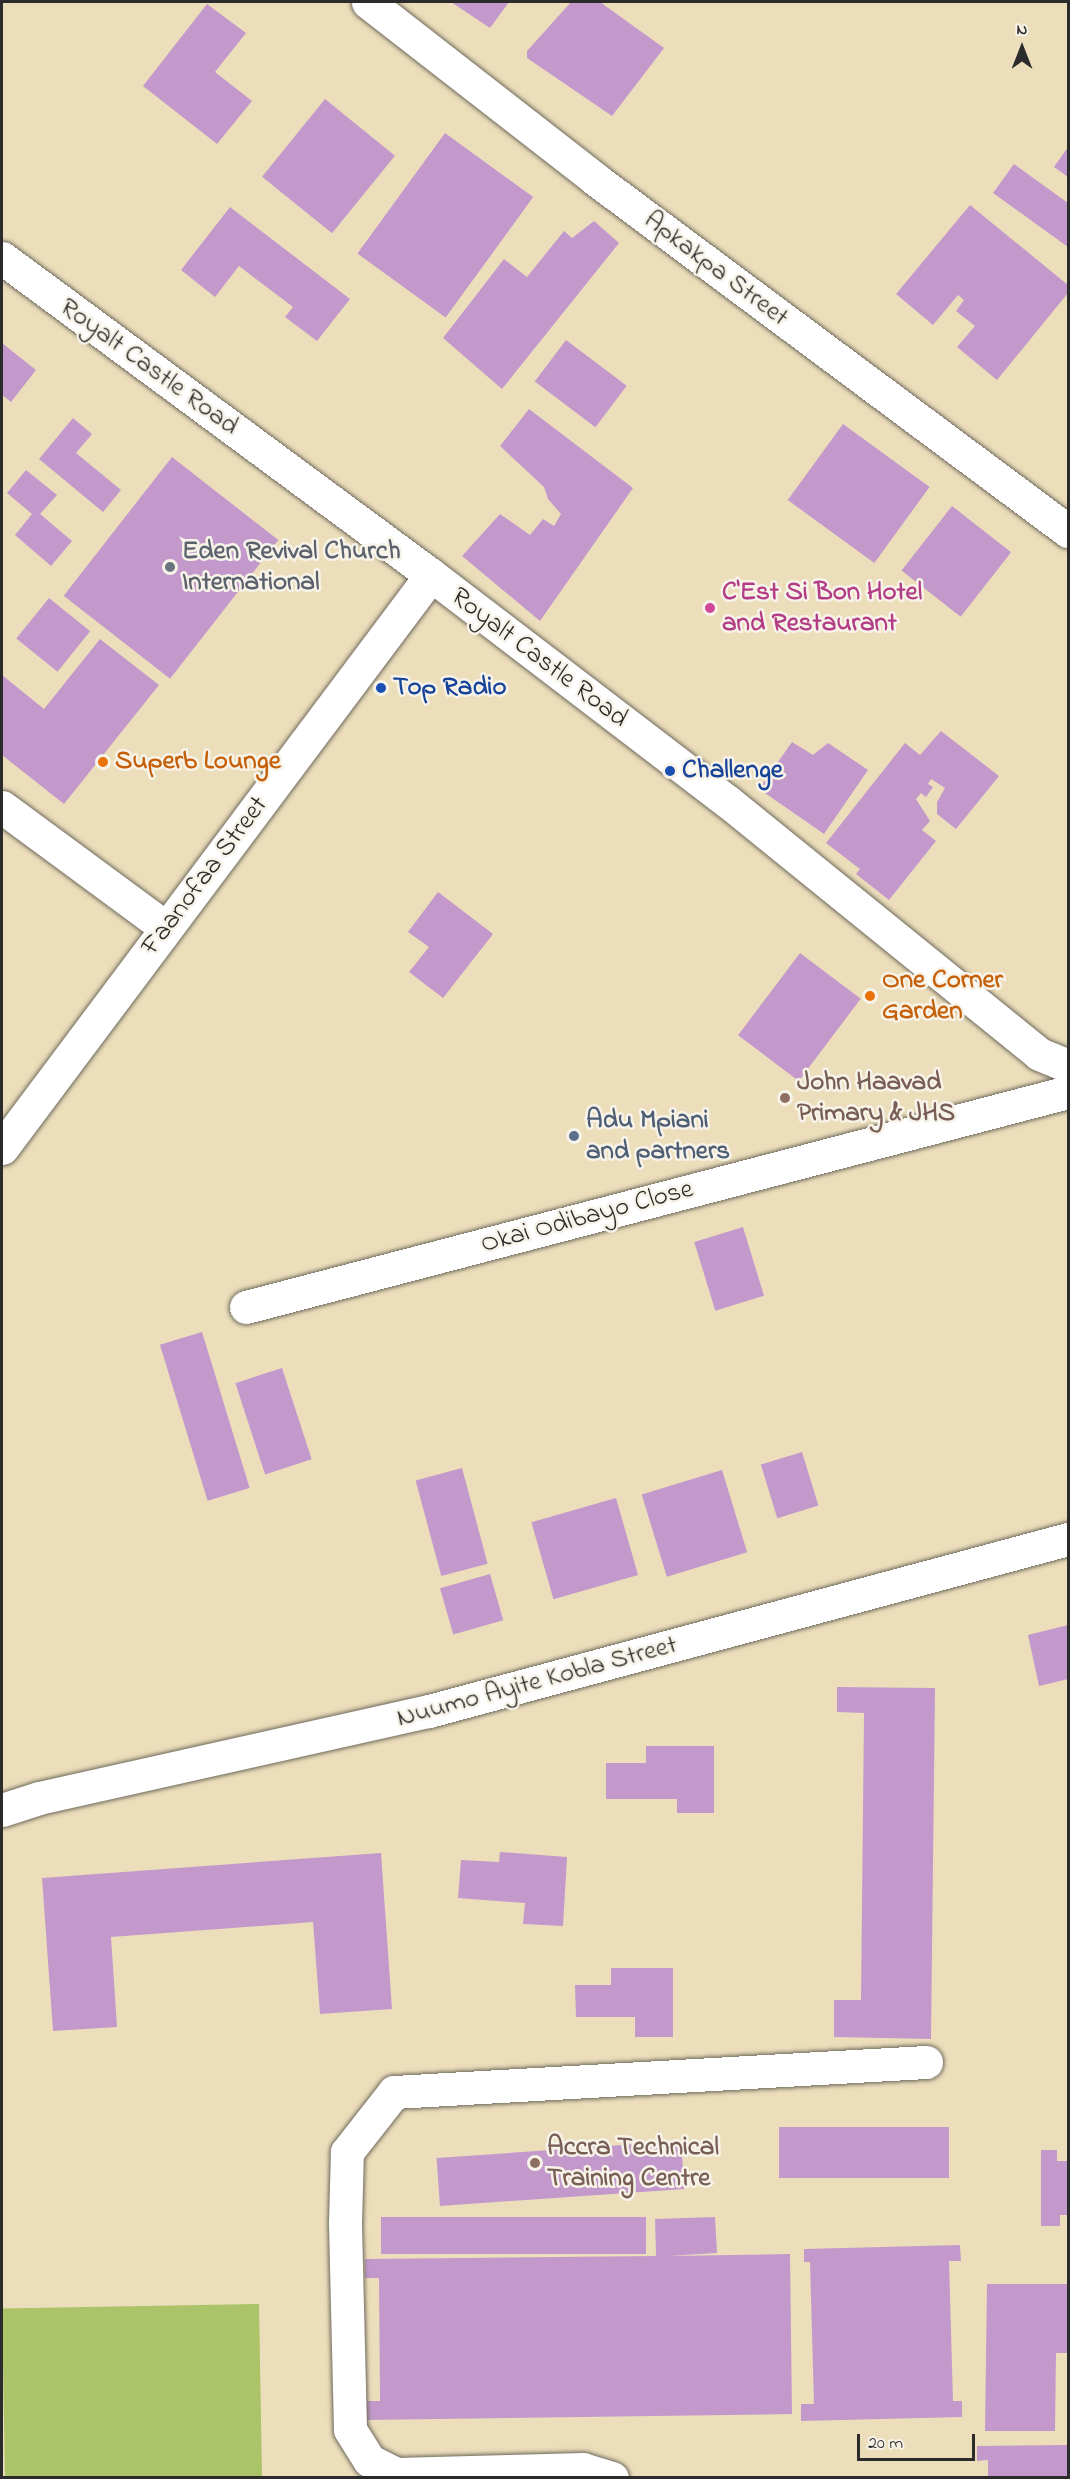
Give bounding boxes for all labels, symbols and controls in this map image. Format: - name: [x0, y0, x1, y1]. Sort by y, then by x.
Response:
- north arrow: [992, 18, 1052, 78]
- text: N: [1017, 18, 1027, 42]
- street label: Apkakpa Street: [637, 204, 795, 334]
- street label: Royalt Castle Road: [53, 291, 245, 443]
- place label: Eden Revival Church International: [182, 535, 400, 598]
- marker: Eden Revival Church International: [163, 560, 177, 574]
- place label: C'Est Si Bon Hotel and Restaurant: [722, 576, 922, 639]
- street label: Royalt Castle Road: [444, 581, 634, 735]
- marker: C'Est Si Bon Hotel and Restaurant: [703, 601, 717, 615]
- place label: Top Radio: [393, 672, 506, 704]
- marker: Top Radio: [374, 681, 388, 695]
- place label: Superb Lounge: [115, 746, 281, 778]
- marker: Superb Lounge: [96, 755, 110, 769]
- place label: Challenge: [682, 755, 783, 787]
- marker: Challenge: [663, 764, 677, 778]
- street label: Faanofaa Street: [135, 790, 275, 962]
- place label: One Corner Garden: [882, 964, 1003, 1027]
- marker: One Corner Garden: [863, 989, 877, 1003]
- place label: John Haavad Primary & JHS: [797, 1066, 955, 1129]
- marker: John Haavad Primary & JHS: [778, 1091, 792, 1105]
- place label: Adu Mpiani and partners: [586, 1104, 730, 1167]
- marker: Adu Mpiani and partners: [567, 1129, 581, 1143]
- street label: Okai Odibayo Close: [477, 1173, 697, 1261]
- street label: Nuumo Ayite Kobla Street: [393, 1629, 681, 1735]
- place label: Accra Technical Training Centre: [547, 2131, 719, 2194]
- marker: Accra Technical Training Centre: [528, 2156, 542, 2170]
- scale bar: [860, 2422, 978, 2460]
- text: 20 m: [868, 2431, 903, 2457]

